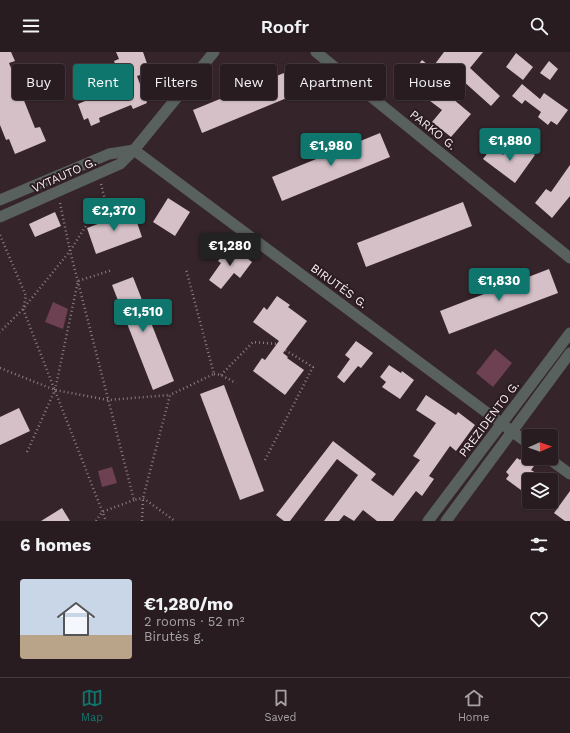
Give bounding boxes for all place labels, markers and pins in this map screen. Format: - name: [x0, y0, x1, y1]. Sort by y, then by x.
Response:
- pin: €1,880: [477, 128, 543, 162]
- pin: €1,980: [298, 133, 364, 167]
- pin: €2,370: [81, 198, 147, 232]
- pin: €1,280: [197, 233, 263, 267]
- pin: €1,830: [466, 268, 532, 302]
- pin: €1,510: [110, 299, 176, 333]

